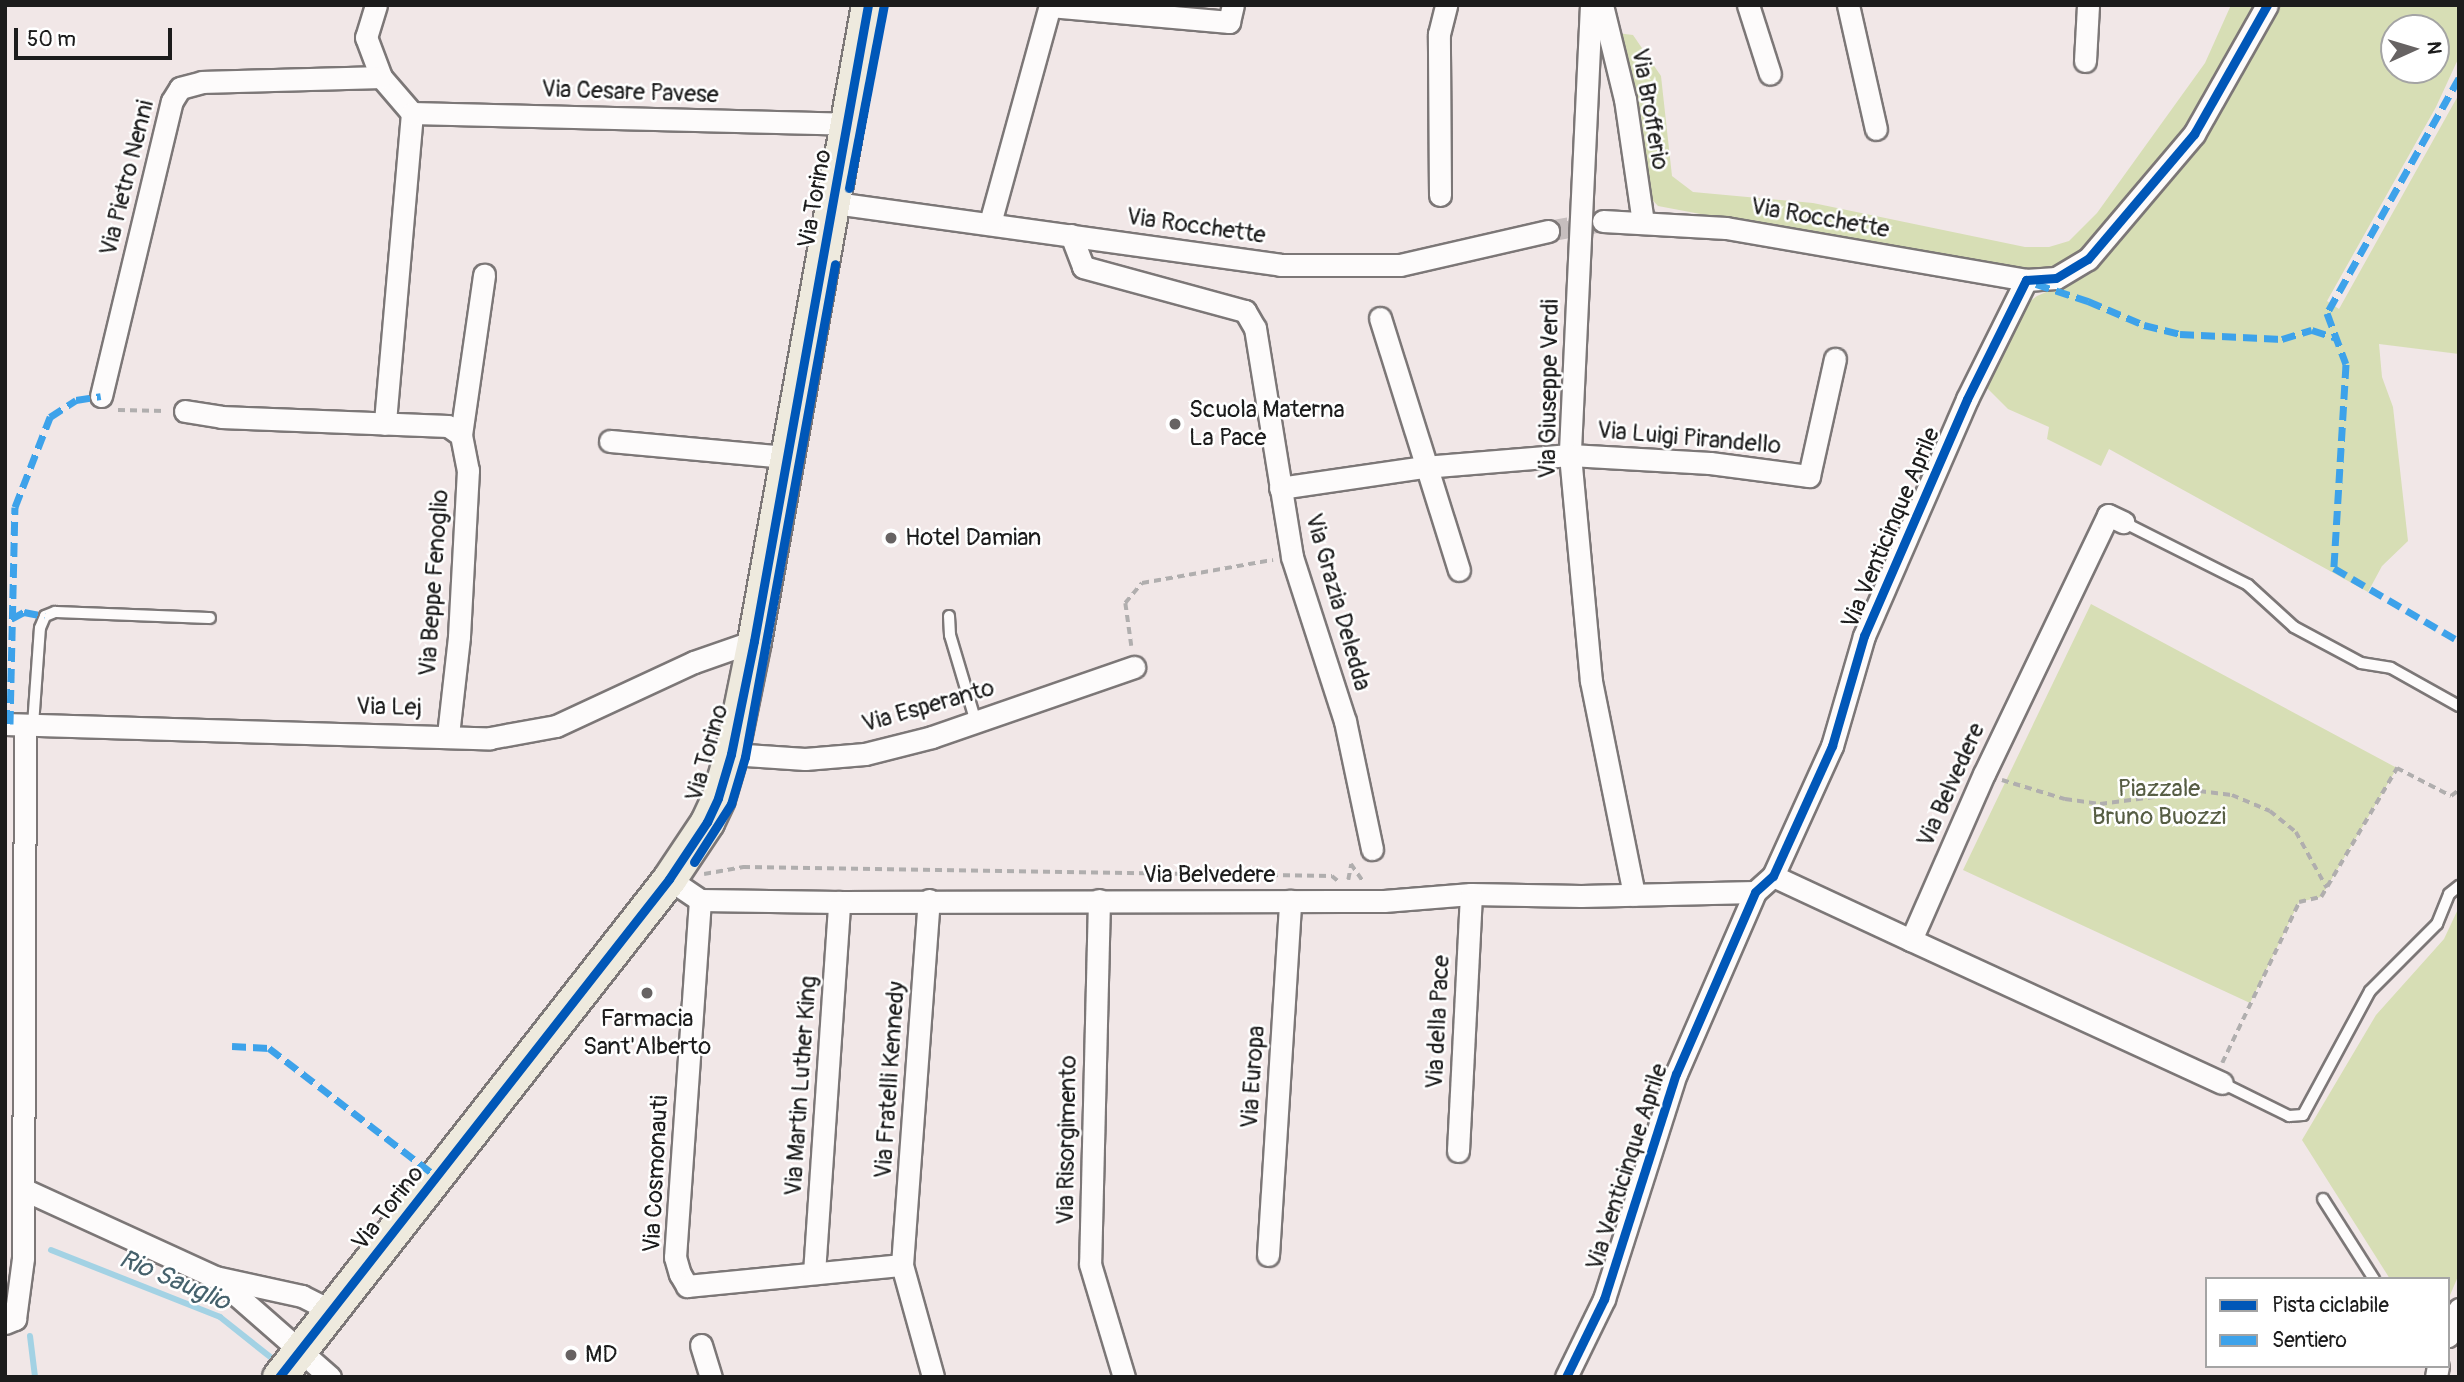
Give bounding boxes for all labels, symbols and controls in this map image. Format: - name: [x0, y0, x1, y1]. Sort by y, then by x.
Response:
- scale bar: [18, 14, 175, 58]
- north arrow: [2380, 14, 2450, 84]
- text: 50 m: [27, 26, 76, 53]
- text: N: [2422, 40, 2446, 55]
- street label: Via Brofferio: [1625, 46, 1675, 172]
- street label: Via Cesare Pavese: [541, 75, 719, 109]
- street label: Via Pietro Nenni: [94, 97, 160, 259]
- street label: Via Torino: [792, 147, 838, 251]
- street label: Via Rocchette: [1748, 192, 1892, 244]
- street label: Via Rocchette: [1124, 202, 1268, 250]
- street label: Via Giuseppe Verdi: [1533, 299, 1565, 479]
- place label: Scuola Materna La Pace: [1189, 396, 1345, 452]
- marker: Scuola Materna La Pace: [1167, 416, 1183, 432]
- street label: Via Luigi Pirandello: [1596, 416, 1782, 460]
- street label: Via Venticinque Aprile: [1836, 423, 1946, 633]
- street label: Via Beppe Fenoglio: [413, 489, 455, 677]
- street label: Via Grazia Deledda: [1299, 510, 1377, 694]
- place label: Hotel Damian: [905, 524, 1041, 552]
- marker: Hotel Damian: [883, 530, 899, 546]
- street label: Via Esperanto: [859, 673, 997, 739]
- street label: Via Lej: [356, 692, 422, 722]
- street label: Via Torino: [679, 701, 735, 805]
- street label: Via Belvedere: [1911, 719, 1991, 851]
- park label: Piazzale Bruno Buozzi: [2092, 775, 2226, 831]
- street label: Via Belvedere: [1143, 861, 1275, 889]
- street label: Via della Pace: [1420, 954, 1456, 1090]
- street label: Via Martin Luther King: [779, 975, 823, 1197]
- street label: Via Fratelli Kennedy: [869, 980, 911, 1180]
- marker: Farmacia Sant'Alberto: [639, 985, 655, 1001]
- place label: Farmacia Sant'Alberto: [583, 1005, 711, 1061]
- street label: Via Europa: [1235, 1024, 1271, 1130]
- street label: Via Risorgimento: [1051, 1055, 1083, 1225]
- street label: Via Venticinque Aprile: [1580, 1060, 1674, 1274]
- street label: Via Cosmonauti: [637, 1095, 675, 1253]
- street label: Via Torino: [346, 1160, 430, 1256]
- water label: Rio Sauglio: [114, 1244, 234, 1318]
- legend: [2205, 1277, 2450, 1368]
- text: Pista ciclabile: [2272, 1292, 2389, 1319]
- text: Sentiero: [2272, 1327, 2347, 1354]
- place label: MD: [585, 1341, 617, 1369]
- marker: MD: [563, 1347, 579, 1363]

